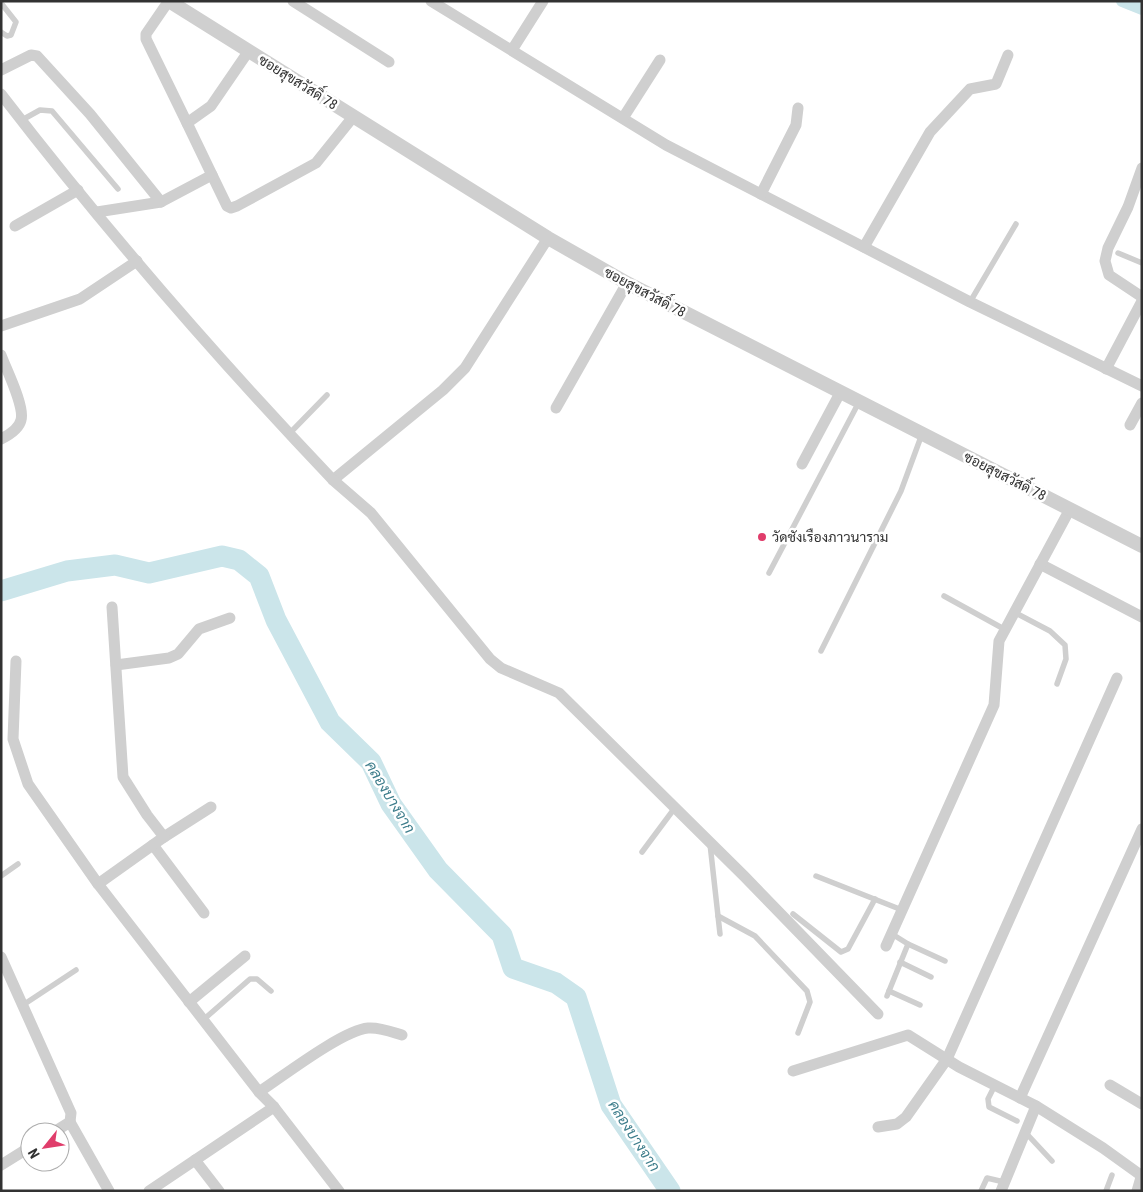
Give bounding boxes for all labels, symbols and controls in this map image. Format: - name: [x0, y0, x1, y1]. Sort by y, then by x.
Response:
- street label: ซอยสุขสวัสดิ์ 78: [255, 48, 343, 114]
- street label: ซอยสุขสวัสดิ์ 78: [601, 260, 691, 322]
- street label: ซอยสุขสวัสดิ์ 78: [960, 445, 1051, 505]
- place label: วัดชังเรืองภาวนาราม: [772, 528, 888, 545]
- marker: วัดชังเรืองภาวนาราม: [756, 531, 768, 543]
- water label: คลองบางจาก: [361, 757, 419, 837]
- water label: คลองบางจาก: [604, 1097, 664, 1175]
- north arrow: [20, 1122, 70, 1172]
- text: N: [25, 1146, 43, 1161]

